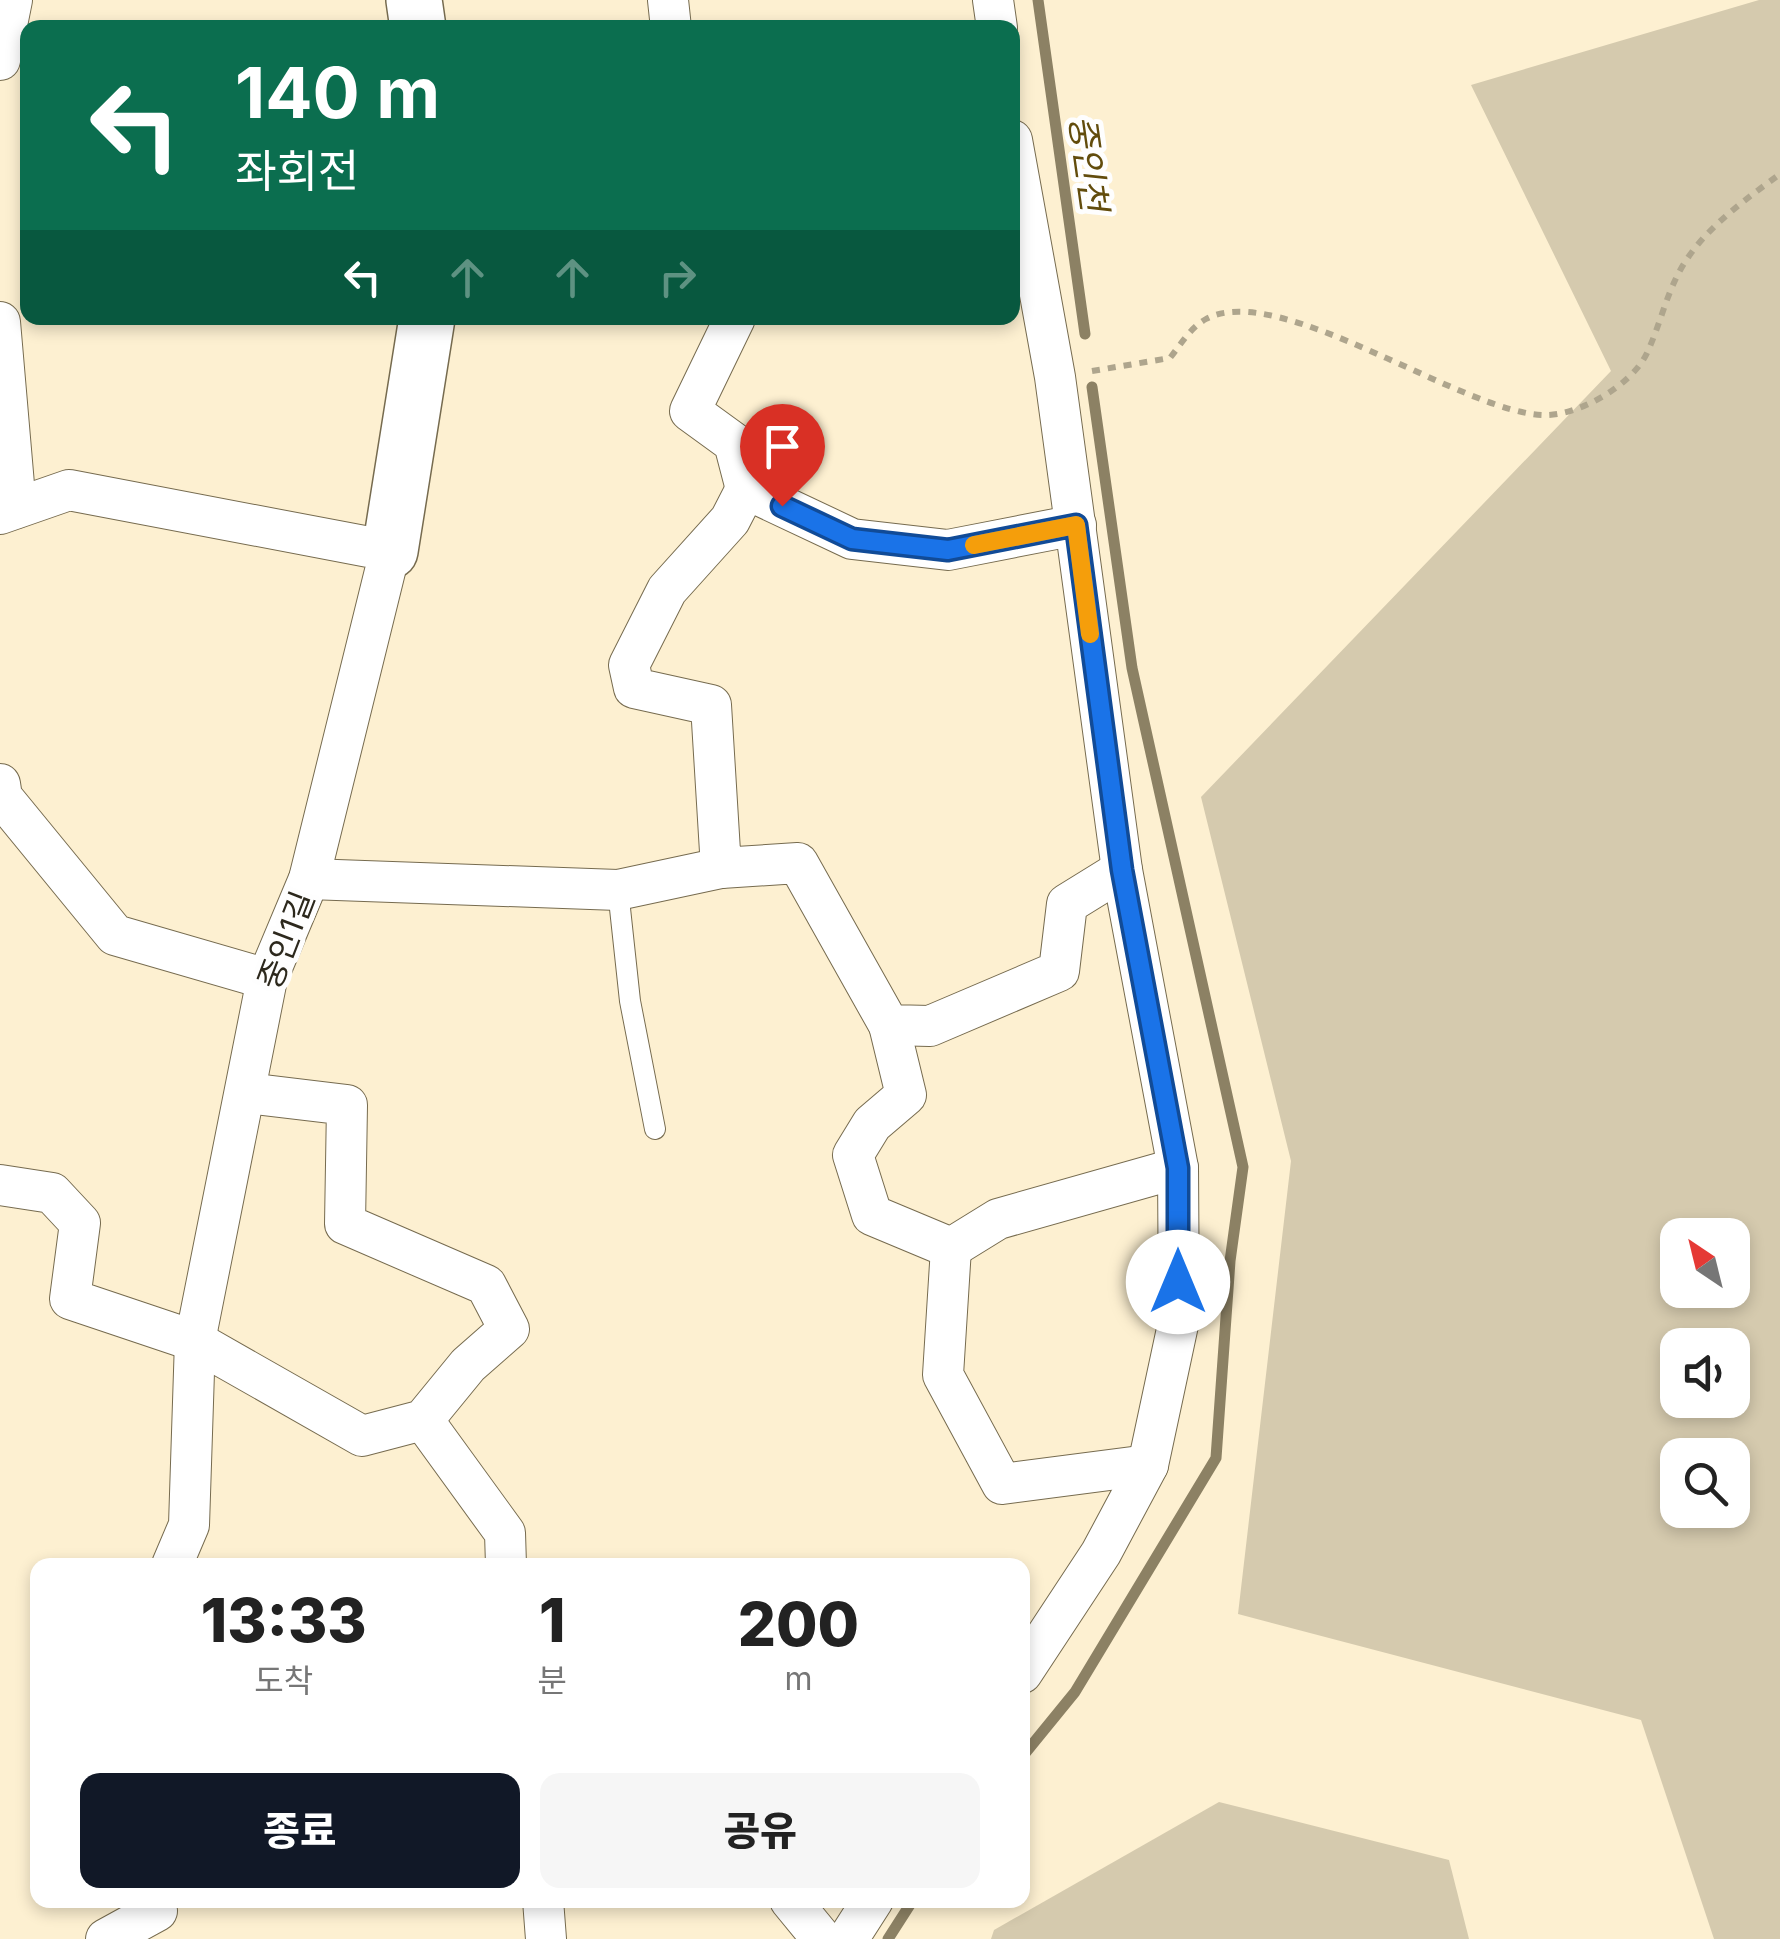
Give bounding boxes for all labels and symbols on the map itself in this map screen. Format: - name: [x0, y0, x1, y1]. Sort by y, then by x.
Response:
- water label: 중인천: [1061, 112, 1117, 218]
- pin: [740, 404, 825, 507]
- street label: 중인1길: [250, 886, 322, 994]
- north arrow: [1660, 1218, 1750, 1308]
- position arrow: [1126, 1230, 1230, 1334]

